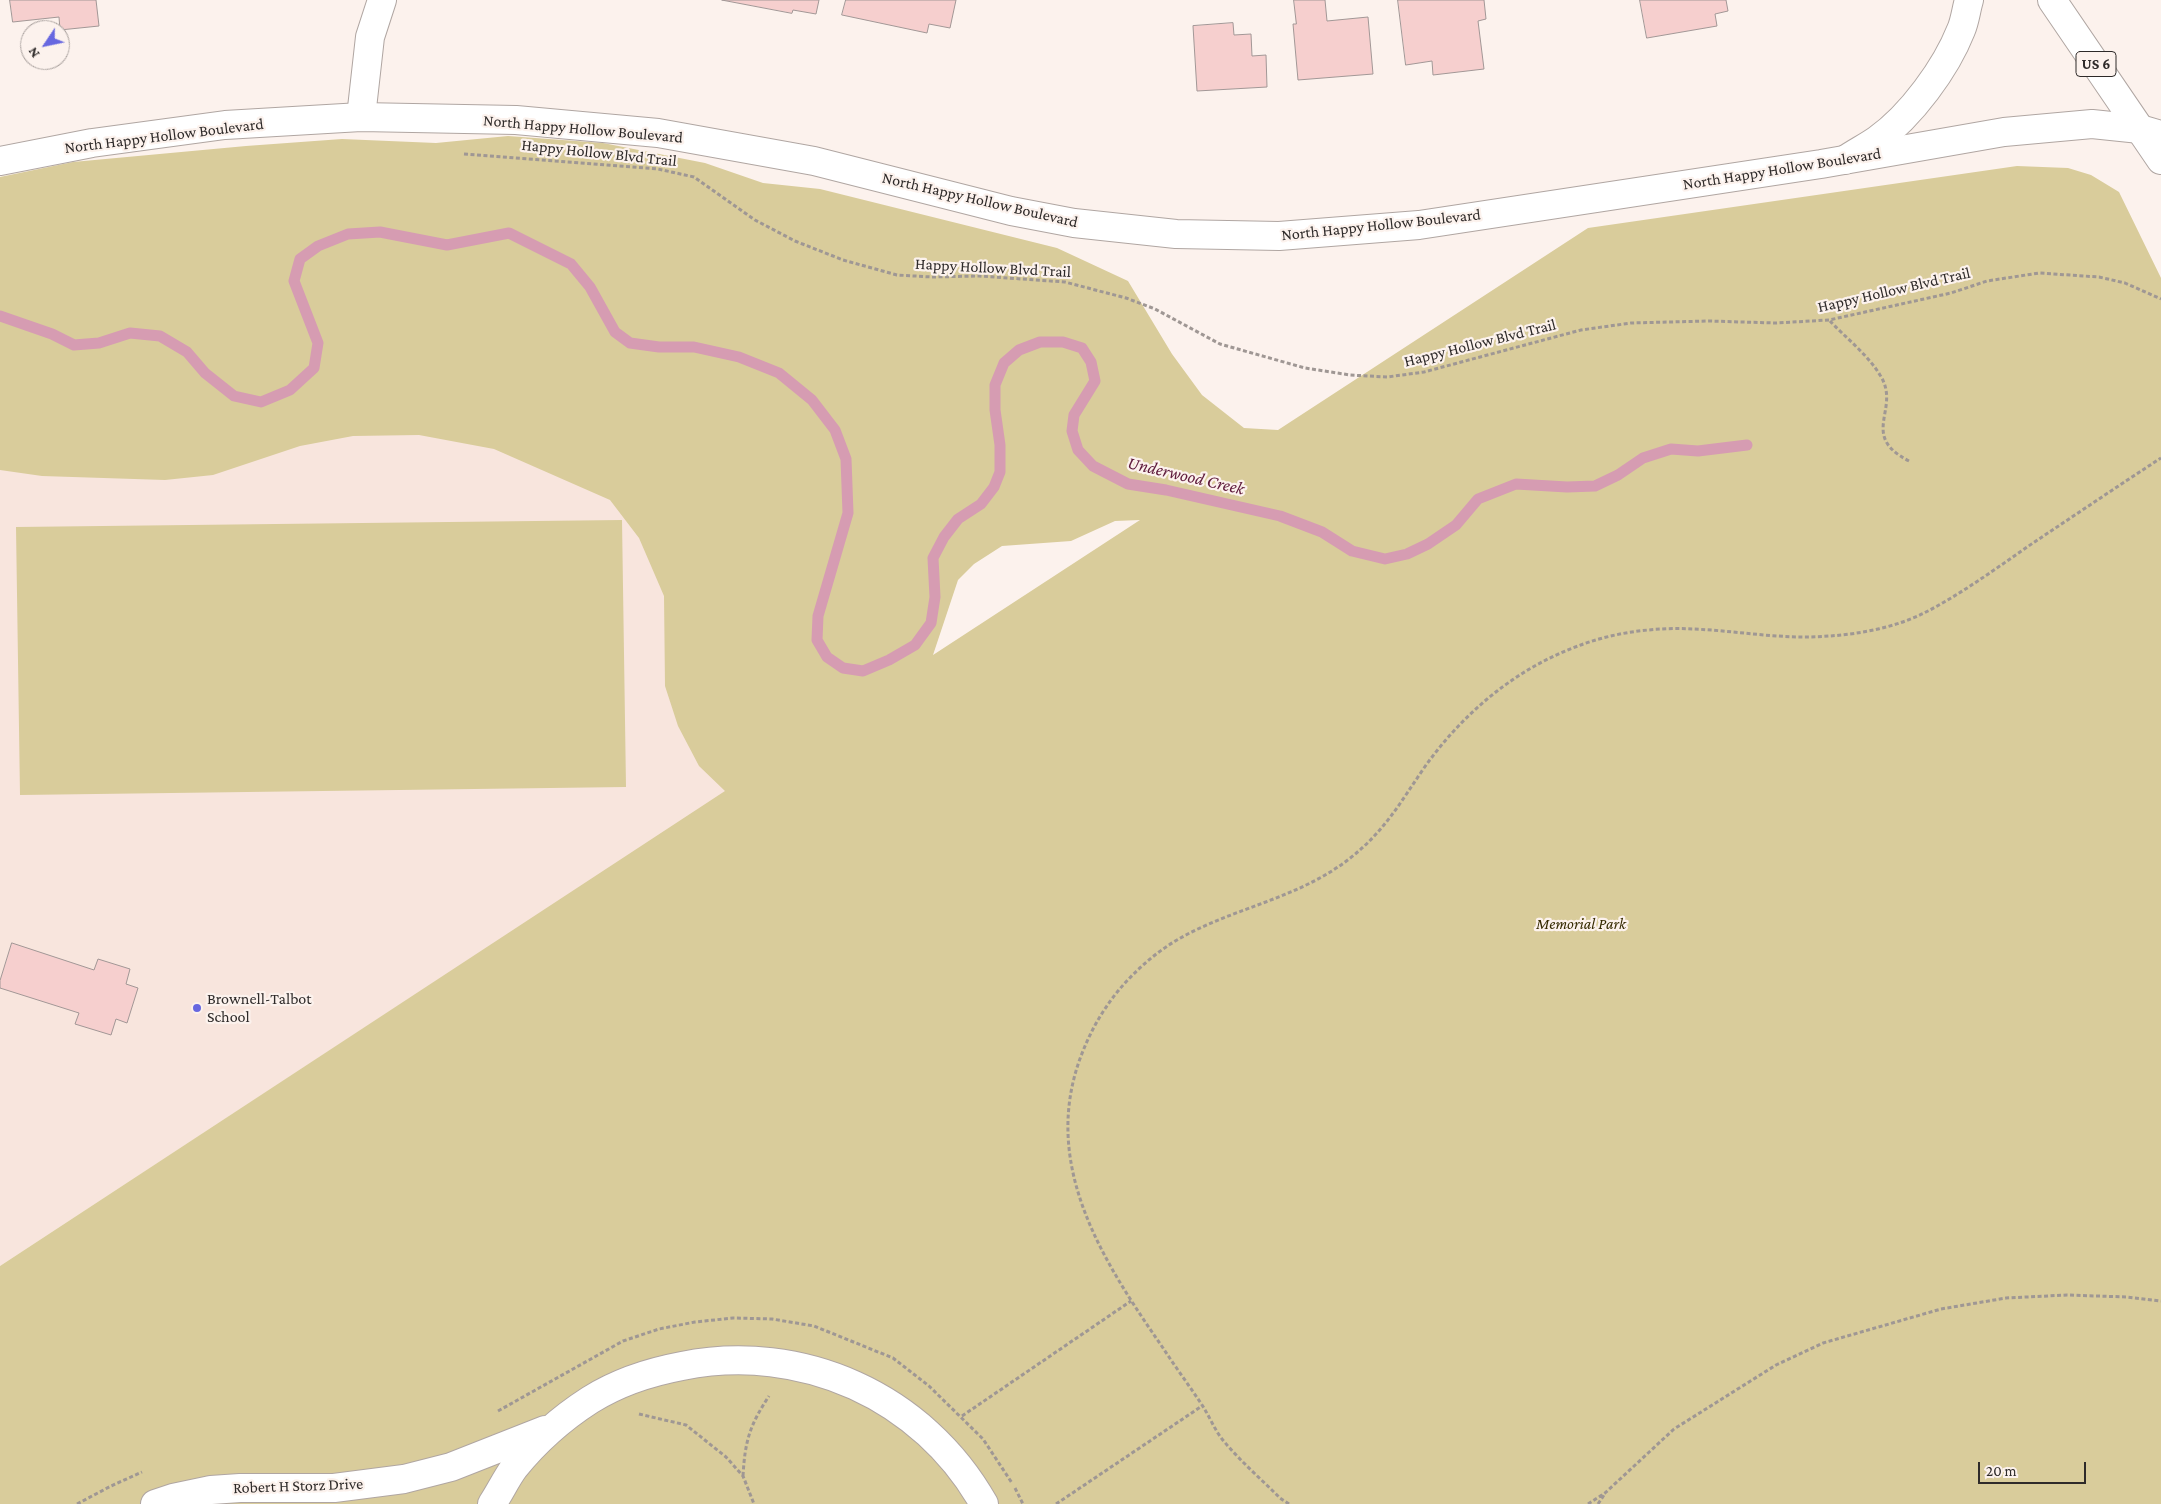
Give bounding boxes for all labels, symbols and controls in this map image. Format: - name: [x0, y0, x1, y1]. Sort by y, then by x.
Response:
- north arrow: [20, 20, 70, 70]
- text: N: [24, 44, 43, 61]
- road number: US 6: [2076, 52, 2116, 76]
- street label: North Happy Hollow Boulevard: [482, 111, 684, 147]
- street label: North Happy Hollow Boulevard: [63, 114, 265, 158]
- street label: Happy Hollow Blvd Trail: [520, 135, 678, 171]
- street label: North Happy Hollow Boulevard: [1682, 144, 1882, 194]
- street label: North Happy Hollow Boulevard: [880, 168, 1080, 232]
- street label: North Happy Hollow Boulevard: [1280, 205, 1482, 245]
- street label: Happy Hollow Blvd Trail: [915, 254, 1071, 282]
- street label: Happy Hollow Blvd Trail: [1816, 263, 1972, 317]
- street label: Happy Hollow Blvd Trail: [1402, 315, 1558, 371]
- water label: Underwood Creek: [1125, 452, 1247, 500]
- park label: Memorial Park: [1536, 914, 1626, 934]
- place label: Brownell-Talbot School: [207, 989, 312, 1027]
- marker: Brownell-Talbot School: [191, 1002, 203, 1014]
- scale bar: [1981, 1452, 2088, 1484]
- text: 20 m: [1986, 1463, 2017, 1479]
- street label: Robert H Storz Drive: [233, 1474, 363, 1498]

